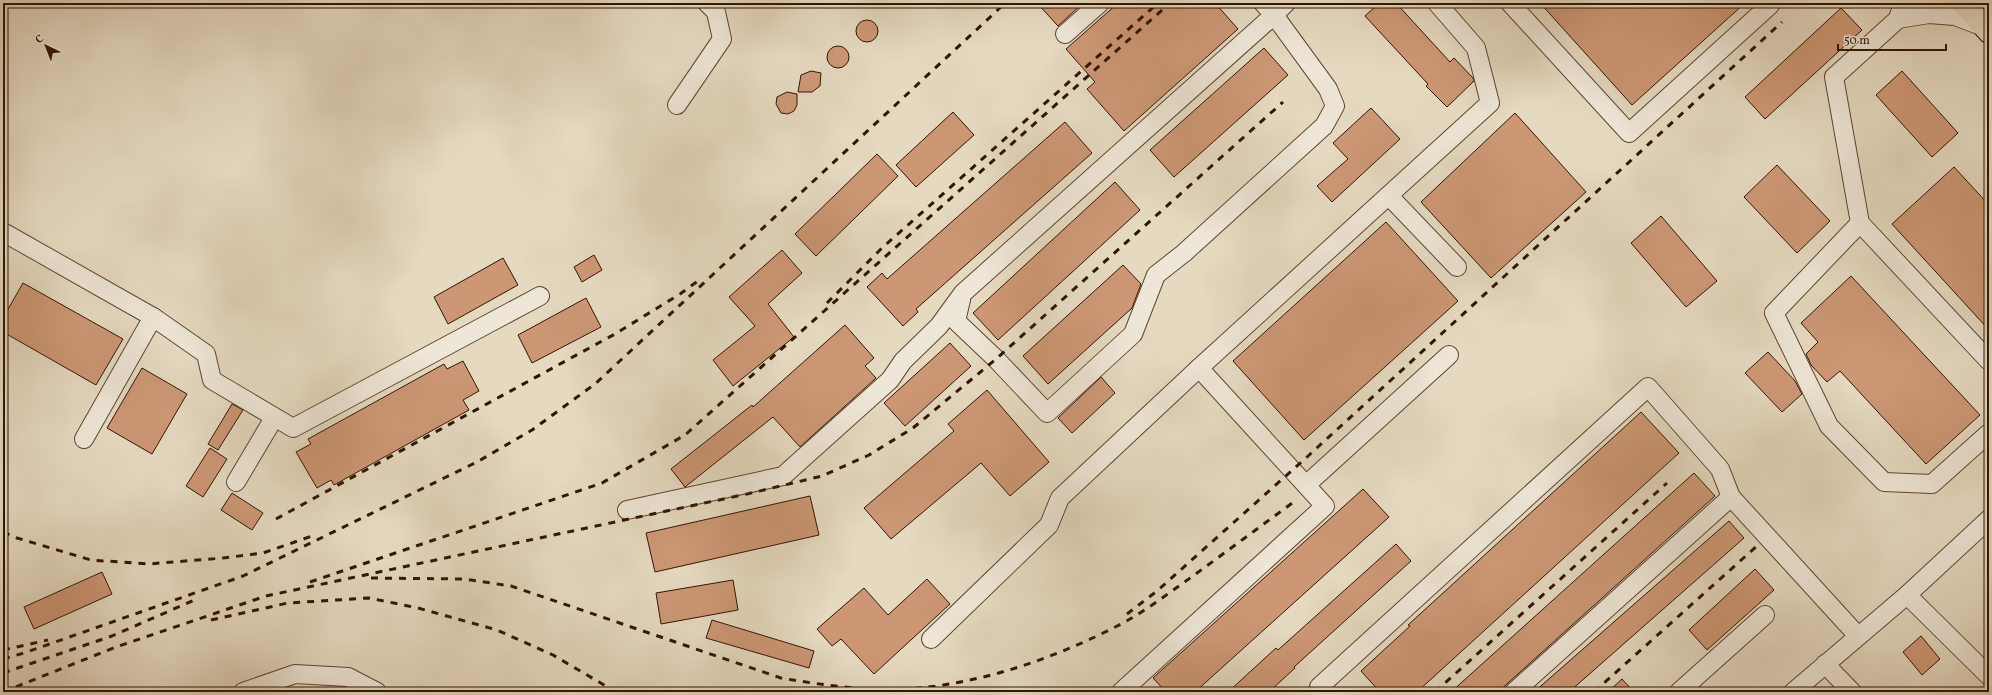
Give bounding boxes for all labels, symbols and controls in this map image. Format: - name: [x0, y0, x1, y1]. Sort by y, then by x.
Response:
- north arrow: [26, 26, 66, 66]
- scale bar: [1838, 26, 1946, 52]
- text: С: [32, 32, 48, 48]
- text: 50 m: [1844, 33, 1870, 49]

